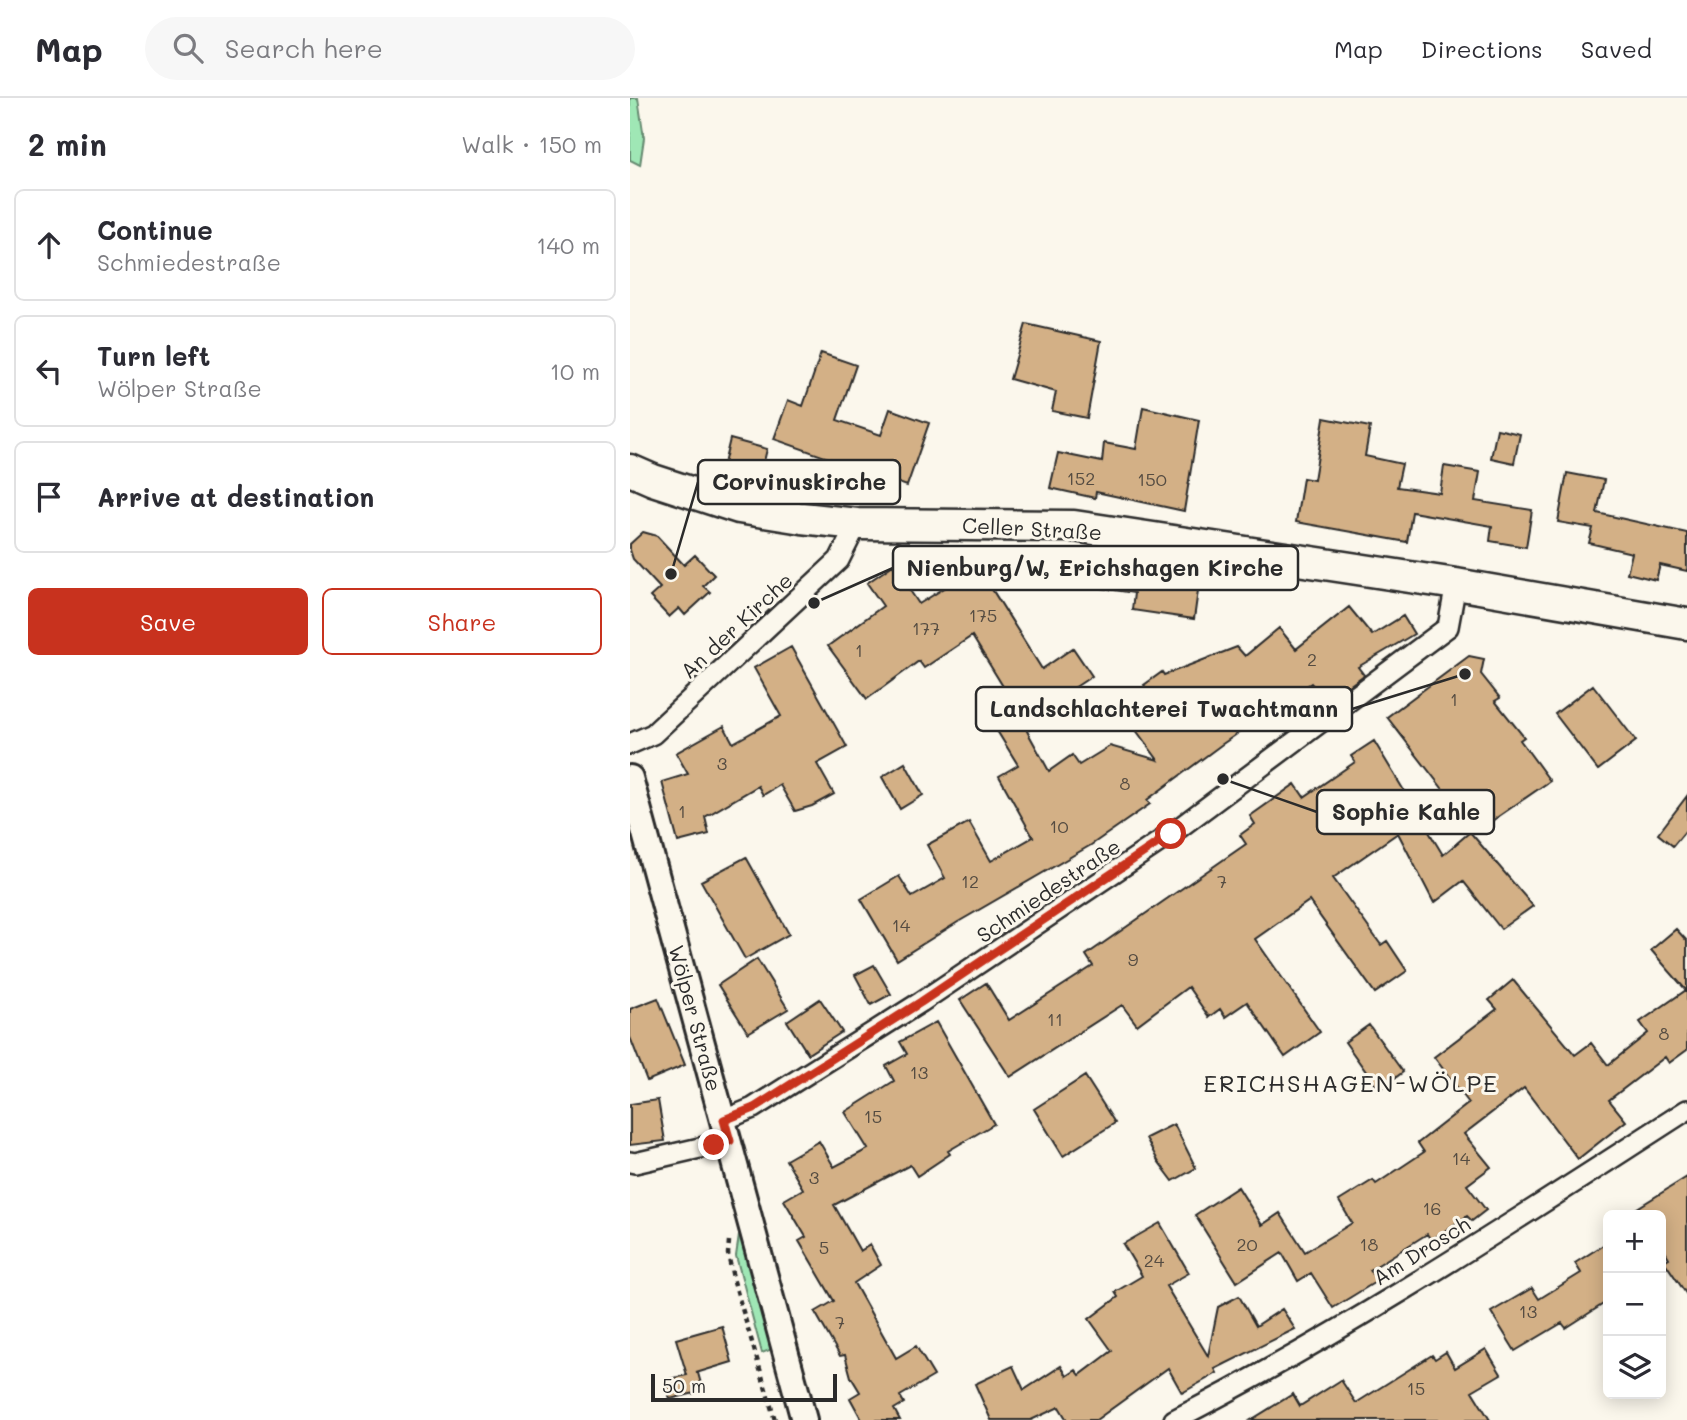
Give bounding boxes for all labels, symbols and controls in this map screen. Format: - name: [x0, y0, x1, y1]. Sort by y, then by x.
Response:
- search box: [145, 17, 635, 80]
- text: Map: [35, 27, 103, 70]
- icon: search: [169, 29, 207, 67]
- text: Search here: [225, 31, 383, 65]
- text: Map: [1334, 33, 1383, 64]
- text: Directions: [1421, 33, 1543, 64]
- text: Saved: [1581, 33, 1652, 64]
- text: 2 min: [28, 124, 107, 164]
- text: Walk · 150 m: [461, 129, 602, 159]
- text: Continue: [97, 213, 213, 247]
- icon: ahead: [30, 226, 68, 264]
- text: 140 m: [536, 230, 600, 260]
- text: Schmiedestraße: [97, 247, 281, 277]
- text: Turn left: [97, 339, 210, 373]
- icon: left: [30, 352, 68, 390]
- text: 10 m: [550, 356, 600, 386]
- text: Wölper Straße: [97, 373, 262, 403]
- callout: Corvinuskirche: [698, 460, 900, 504]
- text: Corvinuskirche: [712, 466, 886, 496]
- house number: 152: [1067, 466, 1095, 490]
- house number: 150: [1137, 467, 1167, 491]
- icon: arrive: [30, 478, 68, 516]
- text: Arrive at destination: [97, 480, 374, 514]
- street label: Celler Straße: [961, 511, 1103, 545]
- callout: Nienburg/W, Erichshagen Kirche: [893, 546, 1298, 590]
- text: Nienburg/W, Erichshagen Kirche: [907, 552, 1284, 582]
- street label: An der Kirche: [674, 566, 798, 684]
- button: Save: [28, 588, 308, 655]
- button: Share: [322, 588, 602, 655]
- house number: 175: [969, 603, 997, 627]
- house number: 177: [912, 616, 940, 640]
- house number: 1: [855, 638, 863, 662]
- house number: 2: [1307, 647, 1317, 671]
- callout: Landschlachterei Twachtmann: [976, 687, 1352, 731]
- house number: 1: [1450, 687, 1458, 711]
- text: Landschlachterei Twachtmann: [990, 693, 1338, 723]
- house number: 3: [717, 751, 727, 775]
- house number: 8: [1120, 771, 1131, 795]
- callout: Sophie Kahle: [1317, 790, 1494, 834]
- text: Sophie Kahle: [1332, 796, 1480, 826]
- house number: 1: [678, 799, 686, 823]
- house number: 10: [1049, 814, 1069, 838]
- route start: [1155, 818, 1186, 849]
- street label: Schmiedestraße: [971, 832, 1125, 948]
- house number: 12: [961, 869, 979, 893]
- house number: 7: [1217, 869, 1227, 893]
- house number: 14: [892, 913, 911, 937]
- street label: Wölper Straße: [663, 942, 729, 1094]
- house number: 9: [1128, 947, 1139, 971]
- house number: 11: [1047, 1007, 1063, 1031]
- house number: 8: [1659, 1021, 1670, 1045]
- house number: 13: [910, 1060, 928, 1084]
- district label: ERICHSHAGEN-WÖLPE: [1203, 1067, 1499, 1098]
- house number: 15: [864, 1104, 882, 1128]
- route end: [698, 1129, 729, 1160]
- house number: 14: [1452, 1146, 1471, 1170]
- house number: 3: [809, 1165, 819, 1189]
- house number: 16: [1423, 1196, 1441, 1220]
- street label: Am Drosch: [1367, 1209, 1475, 1291]
- map controls: [1603, 1210, 1666, 1399]
- button: +: [1603, 1210, 1666, 1273]
- house number: 20: [1236, 1232, 1258, 1256]
- house number: 18: [1360, 1232, 1379, 1256]
- house number: 5: [819, 1235, 829, 1259]
- house number: 24: [1144, 1248, 1165, 1272]
- button: −: [1603, 1273, 1666, 1336]
- house number: 13: [1519, 1299, 1537, 1323]
- house number: 7: [835, 1310, 845, 1334]
- button: layers: [1603, 1336, 1666, 1399]
- scale bar: [651, 1371, 836, 1403]
- text: 50 m: [662, 1373, 706, 1398]
- house number: 15: [1407, 1376, 1425, 1400]

